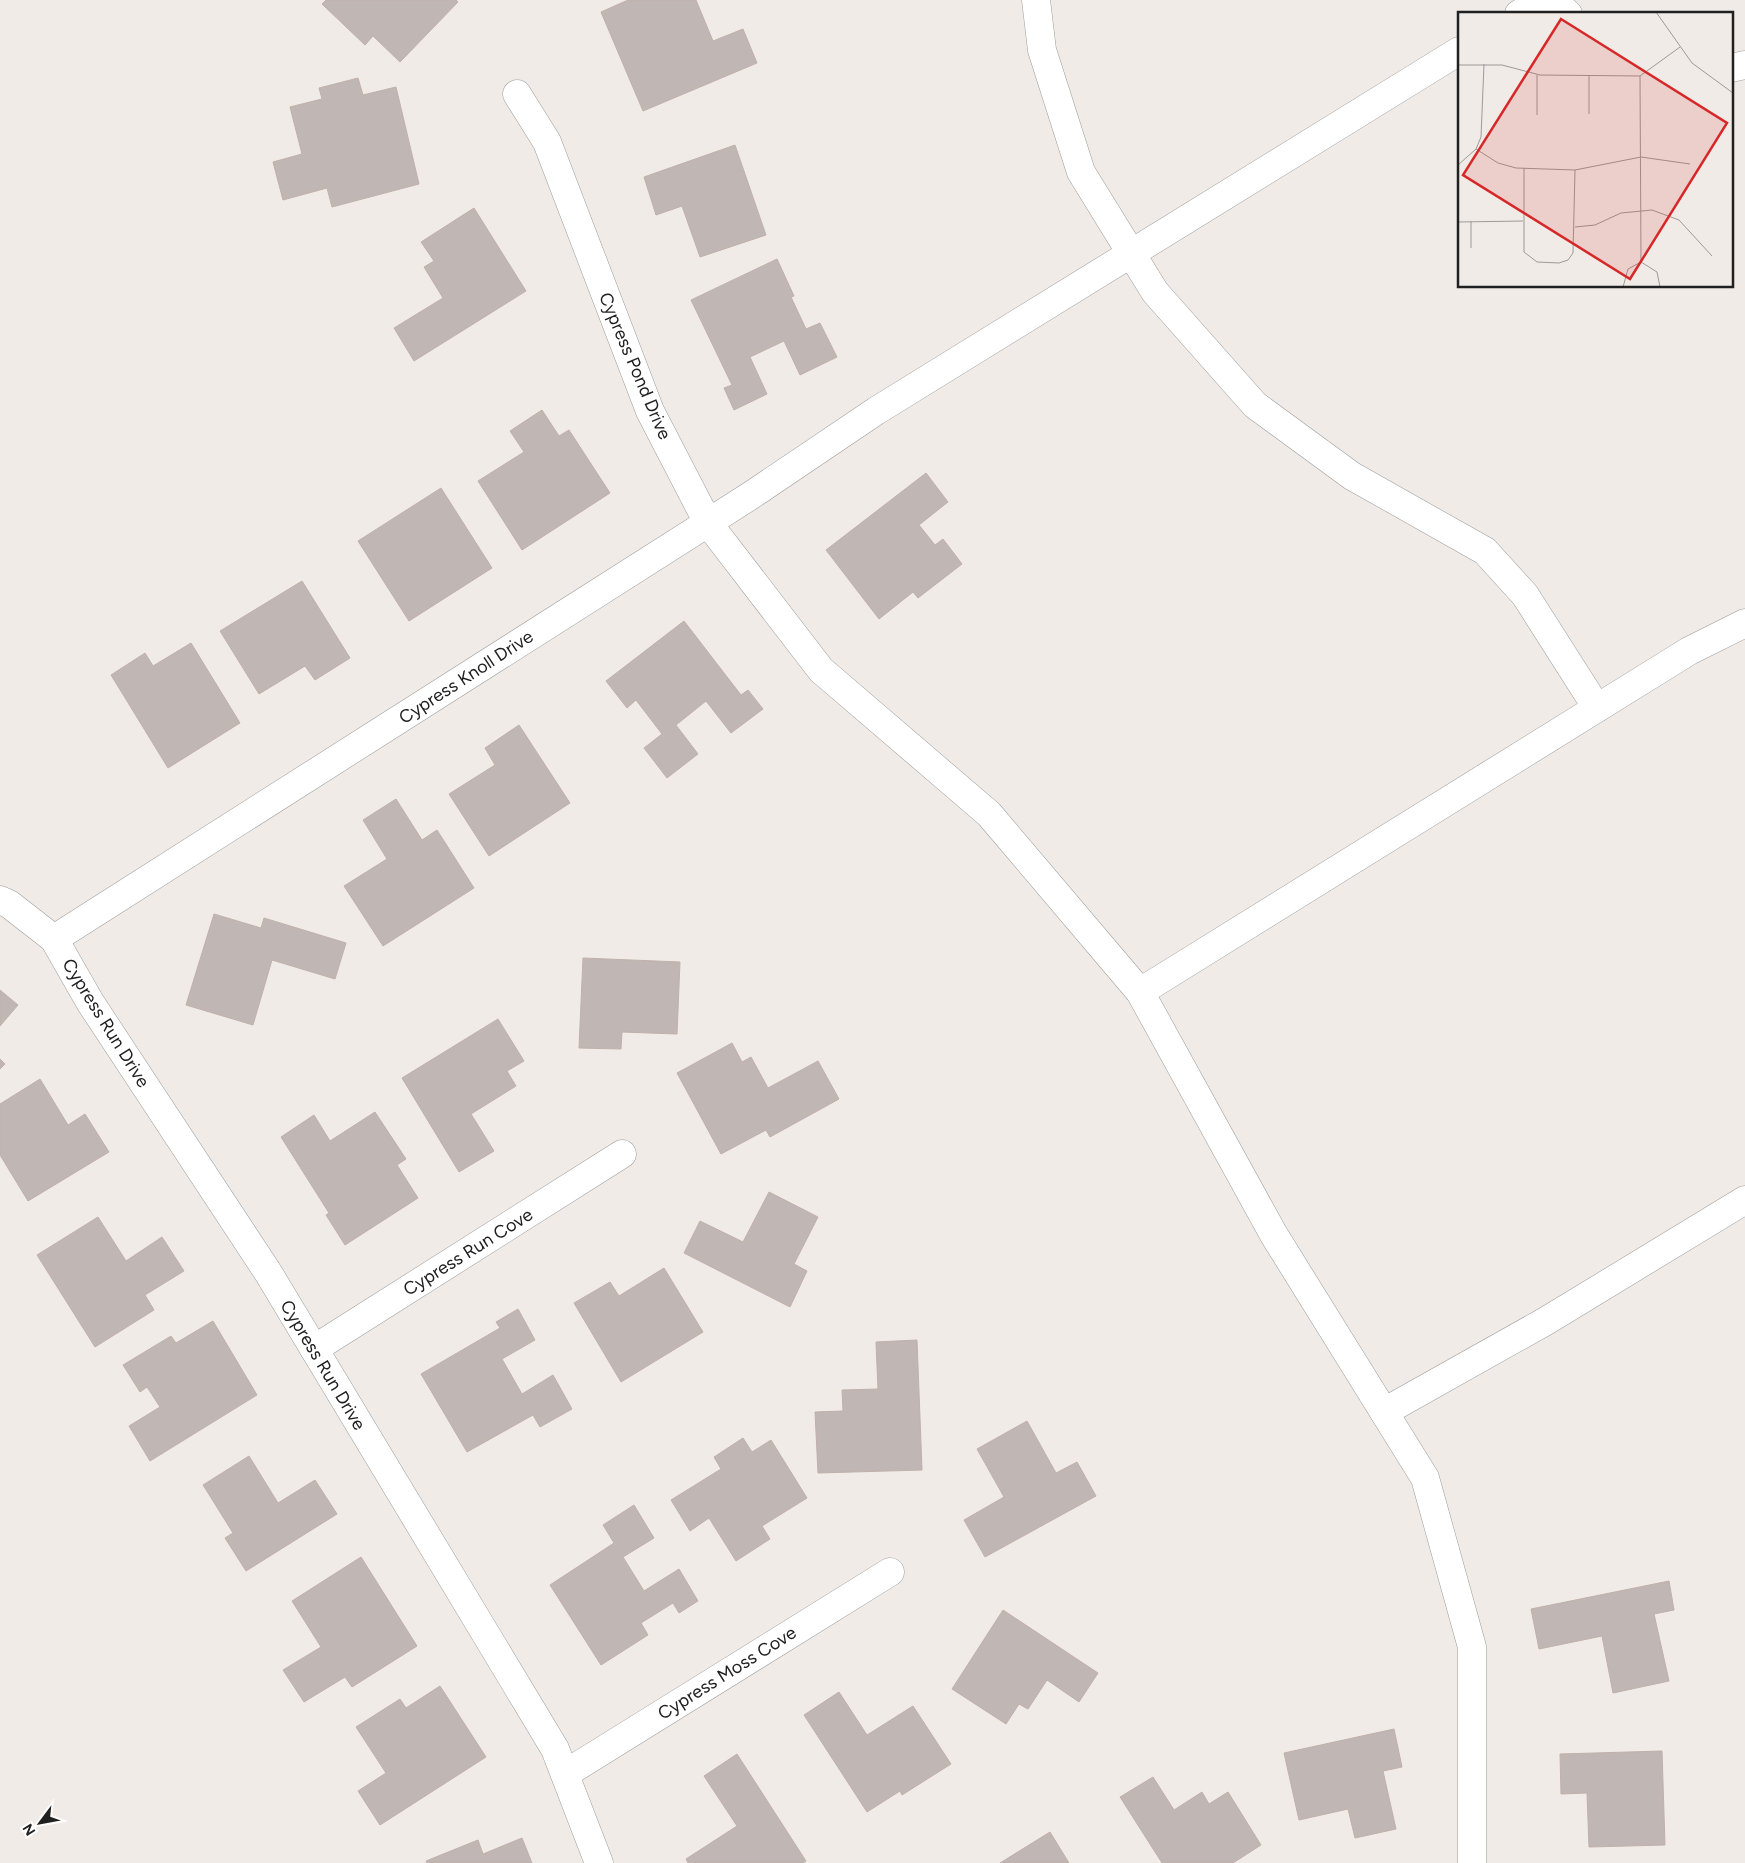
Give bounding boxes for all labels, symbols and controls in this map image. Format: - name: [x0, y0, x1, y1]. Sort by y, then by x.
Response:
- inset map: [1458, 12, 1732, 288]
- street label: Cypress Pond Drive: [594, 289, 676, 443]
- street label: Cypress Knoll Drive: [395, 625, 537, 729]
- street label: Cypress Run Drive: [58, 955, 155, 1092]
- street label: Cypress Run Cove: [399, 1203, 537, 1301]
- street label: Cypress Run Drive: [276, 1296, 371, 1434]
- street label: Cypress Moss Cove: [654, 1621, 800, 1725]
- north arrow: [15, 1798, 65, 1848]
- text: N: [19, 1821, 39, 1839]

